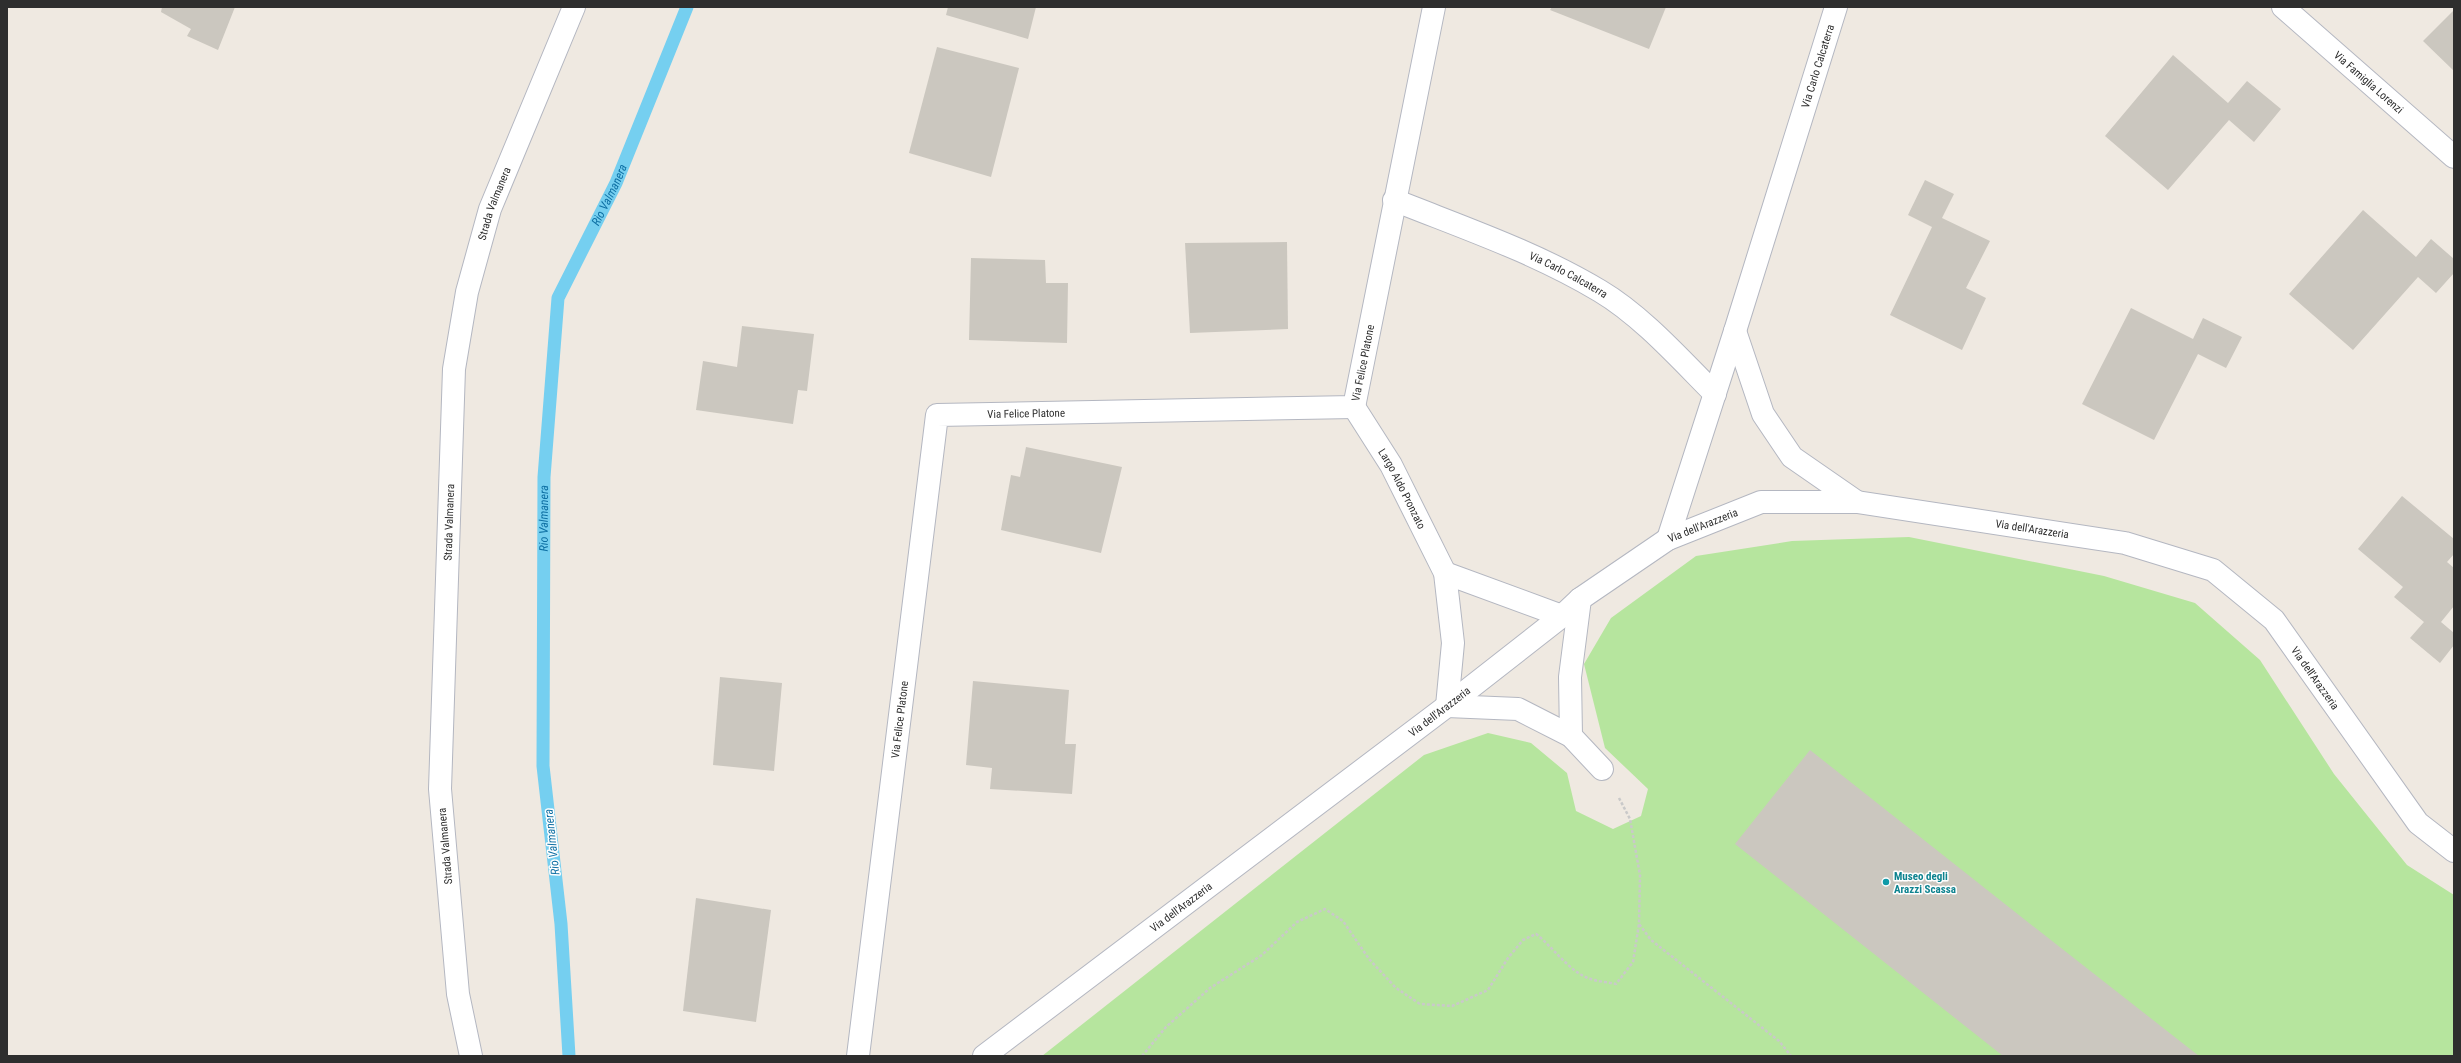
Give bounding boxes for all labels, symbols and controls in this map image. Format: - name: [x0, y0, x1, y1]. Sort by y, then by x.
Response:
- street label: Via Carlo Calcaterra: [1799, 23, 1837, 110]
- street label: Via Famiglia Lorenzi: [2331, 49, 2406, 116]
- water label: Rio Valmanera: [589, 162, 630, 228]
- street label: Strada Valmanera: [476, 165, 514, 242]
- street label: Via Carlo Calcaterra: [1527, 249, 1610, 301]
- street label: Via Felice Platone: [1349, 323, 1377, 402]
- street label: Via Felice Platone: [987, 407, 1065, 421]
- street label: Largo Aldo Pronzato: [1375, 446, 1428, 532]
- street label: Strada Valmanera: [442, 484, 457, 561]
- water label: Rio Valmanera: [537, 485, 551, 551]
- street label: Via dell'Arazzeria: [1666, 506, 1740, 545]
- street label: Via dell'Arazzeria: [1994, 517, 2070, 541]
- street label: Via dell'Arazzeria: [2288, 644, 2342, 712]
- street label: Via Felice Platone: [889, 680, 911, 759]
- street label: Via dell'Arazzeria: [1406, 684, 1473, 740]
- street label: Strada Valmanera: [436, 807, 455, 885]
- water label: Rio Valmanera: [542, 808, 562, 876]
- place label: Museo degli Arazzi Scassa: [1894, 870, 1956, 896]
- marker: Museo degli Arazzi Scassa: [1881, 877, 1891, 887]
- street label: Via dell'Arazzeria: [1148, 880, 1215, 935]

